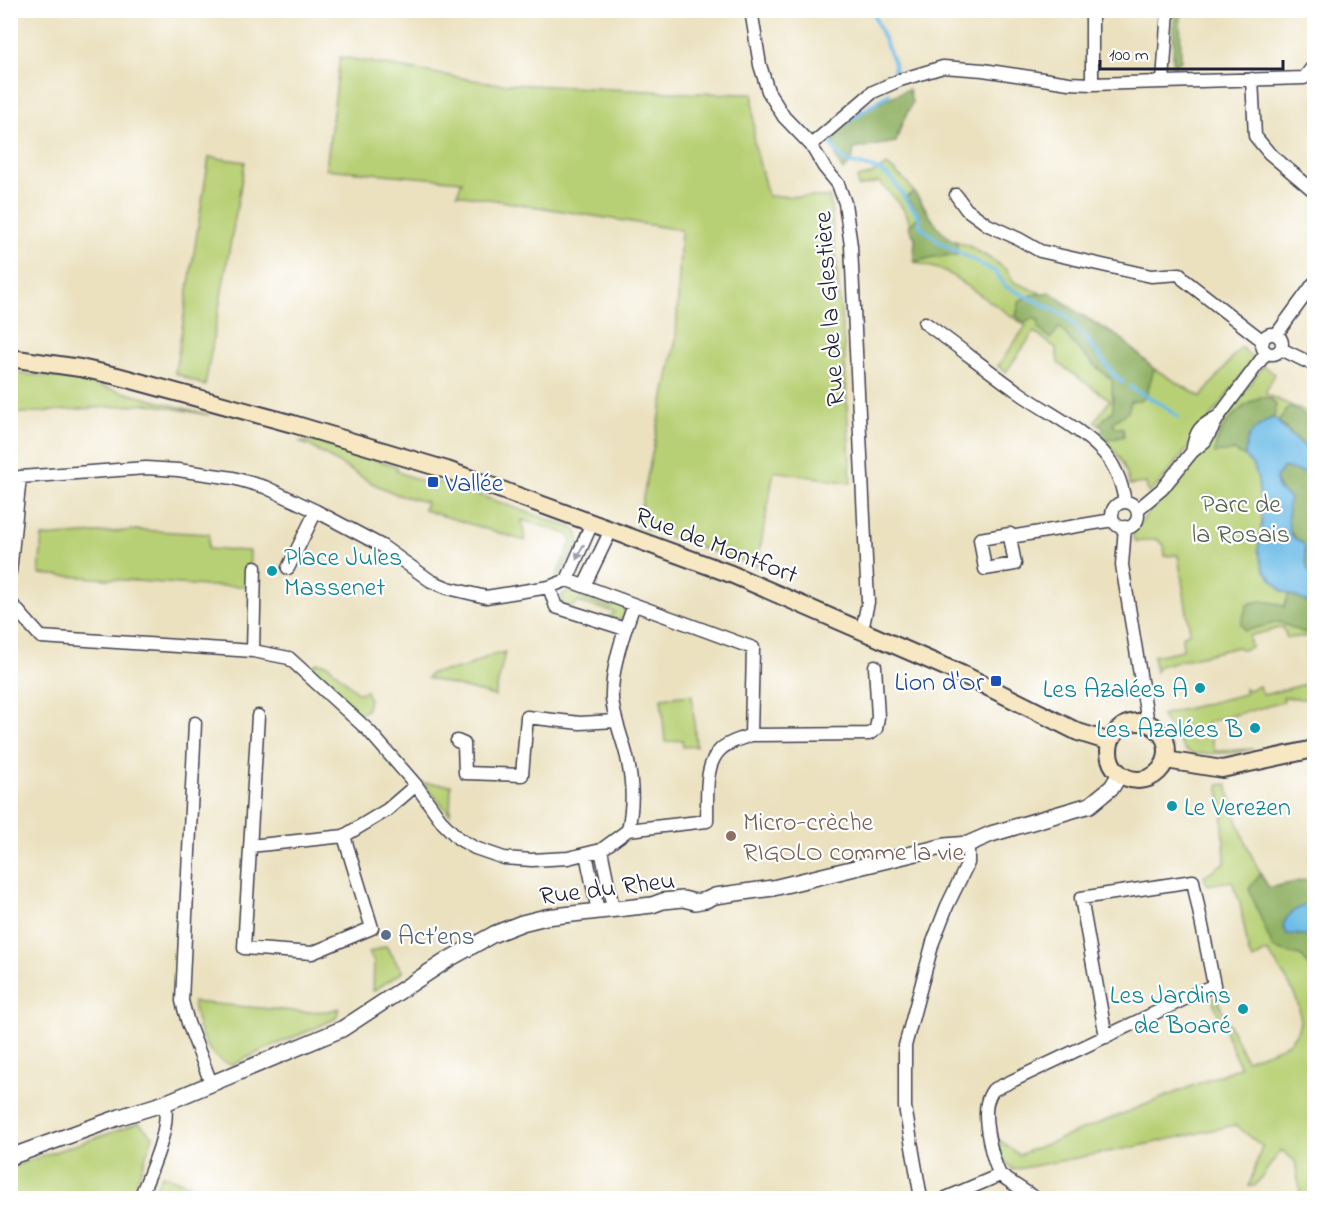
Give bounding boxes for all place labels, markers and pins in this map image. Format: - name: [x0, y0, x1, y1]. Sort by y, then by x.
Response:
- place label: Vallée: [444, 466, 504, 504]
- marker: Vallée: [426, 475, 440, 489]
- place label: Place Jules Massenet: [284, 540, 402, 608]
- marker: Place Jules Massenet: [265, 564, 279, 578]
- place label: Lion d'Or: [894, 665, 985, 703]
- place label: Les Azalées A: [1043, 672, 1188, 710]
- marker: Lion d'Or: [989, 674, 1003, 688]
- marker: Les Azalées A: [1193, 681, 1207, 695]
- place label: Les Azalées B: [1096, 712, 1243, 750]
- marker: Les Azalées B: [1248, 721, 1262, 735]
- place label: Le Verezen: [1184, 790, 1291, 828]
- marker: Le Verezen: [1165, 799, 1179, 813]
- place label: Micro-crèche RIGOLO comme la vie: [743, 805, 964, 873]
- marker: Micro-crèche RIGOLO comme la vie: [724, 829, 738, 843]
- place label: Act’ens: [398, 919, 475, 957]
- marker: Act’ens: [379, 928, 393, 942]
- place label: Les Jardins de Boaré: [1110, 978, 1231, 1046]
- marker: Les Jardins de Boaré: [1236, 1002, 1250, 1016]

